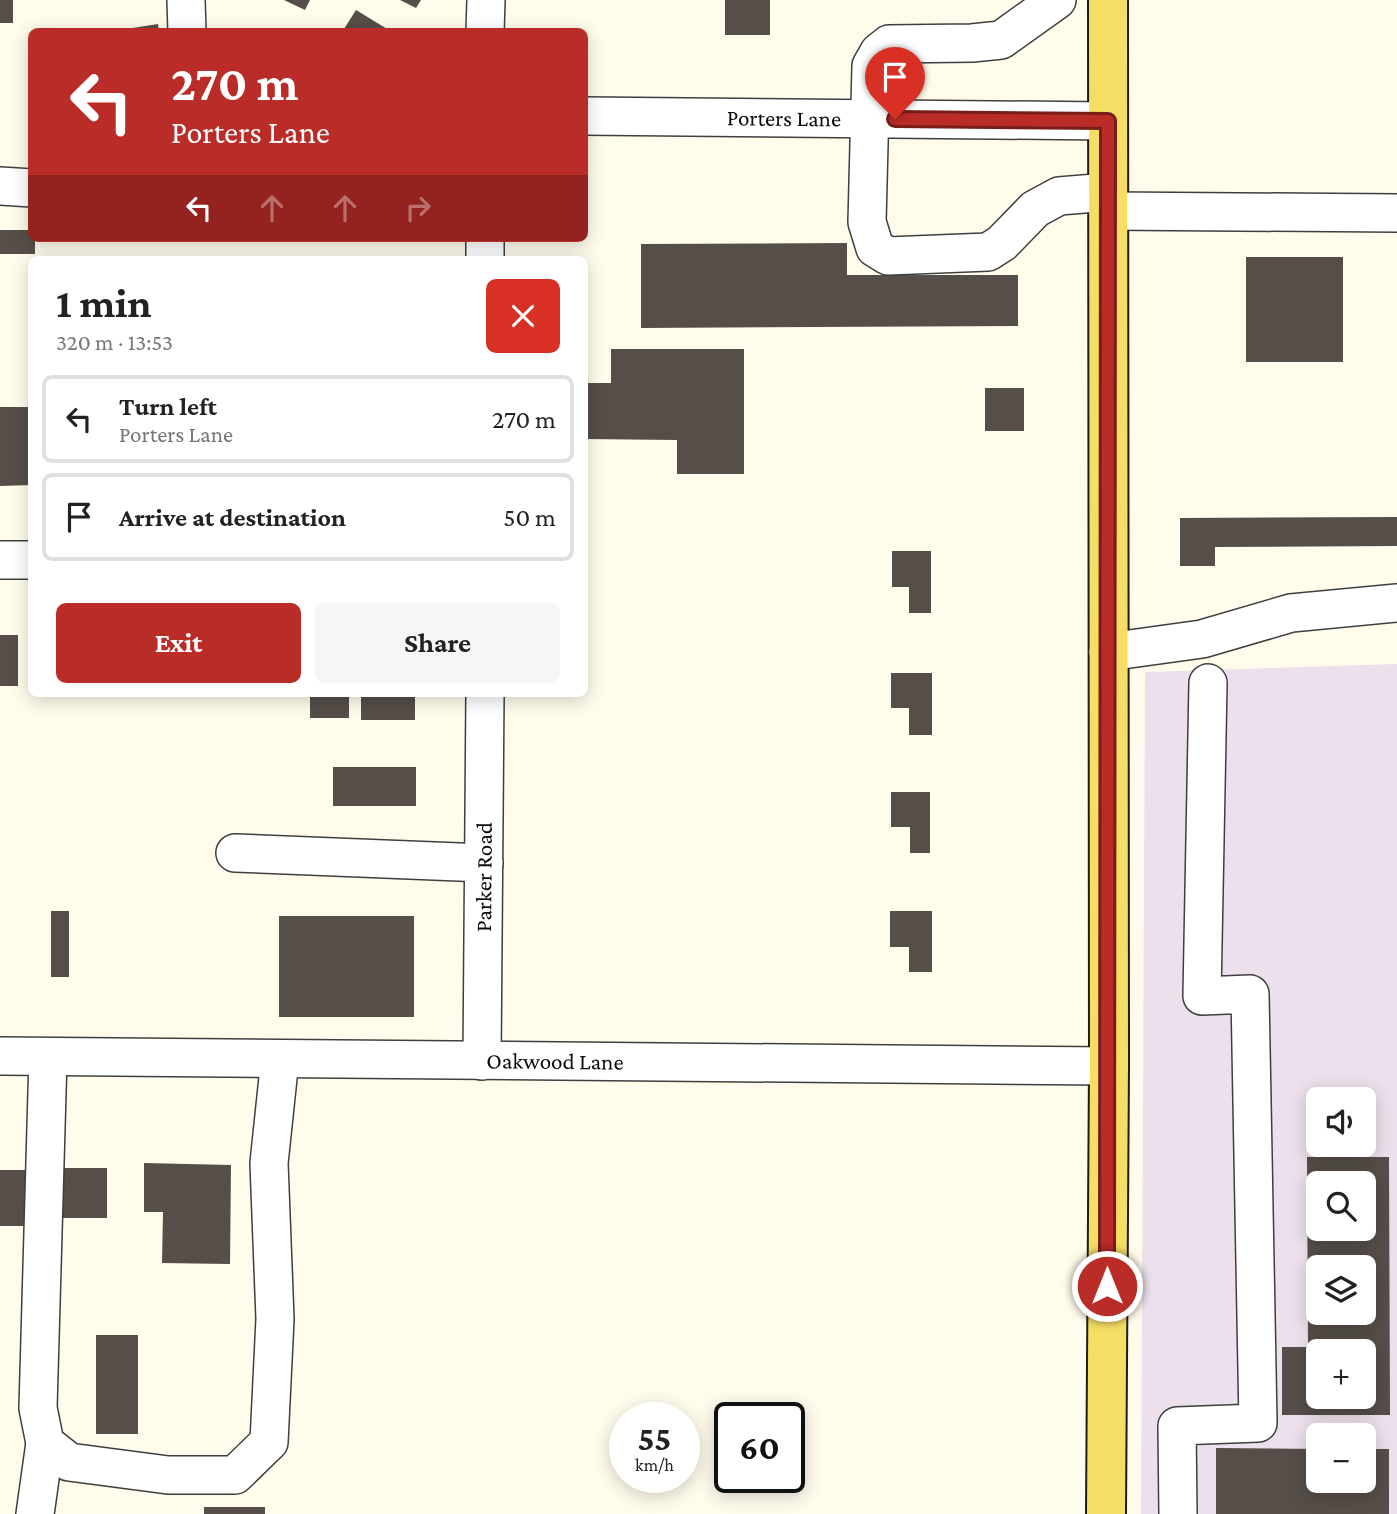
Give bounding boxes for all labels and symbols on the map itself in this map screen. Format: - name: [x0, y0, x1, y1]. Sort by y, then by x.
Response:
- pin: [865, 47, 925, 119]
- street label: Porters Lane: [727, 104, 841, 131]
- street label: Parker Road: [470, 822, 497, 932]
- street label: Oakwood Lane: [486, 1047, 624, 1075]
- position arrow: [1070, 1249, 1144, 1323]
- speed limit sign: 60: [714, 1402, 805, 1493]

